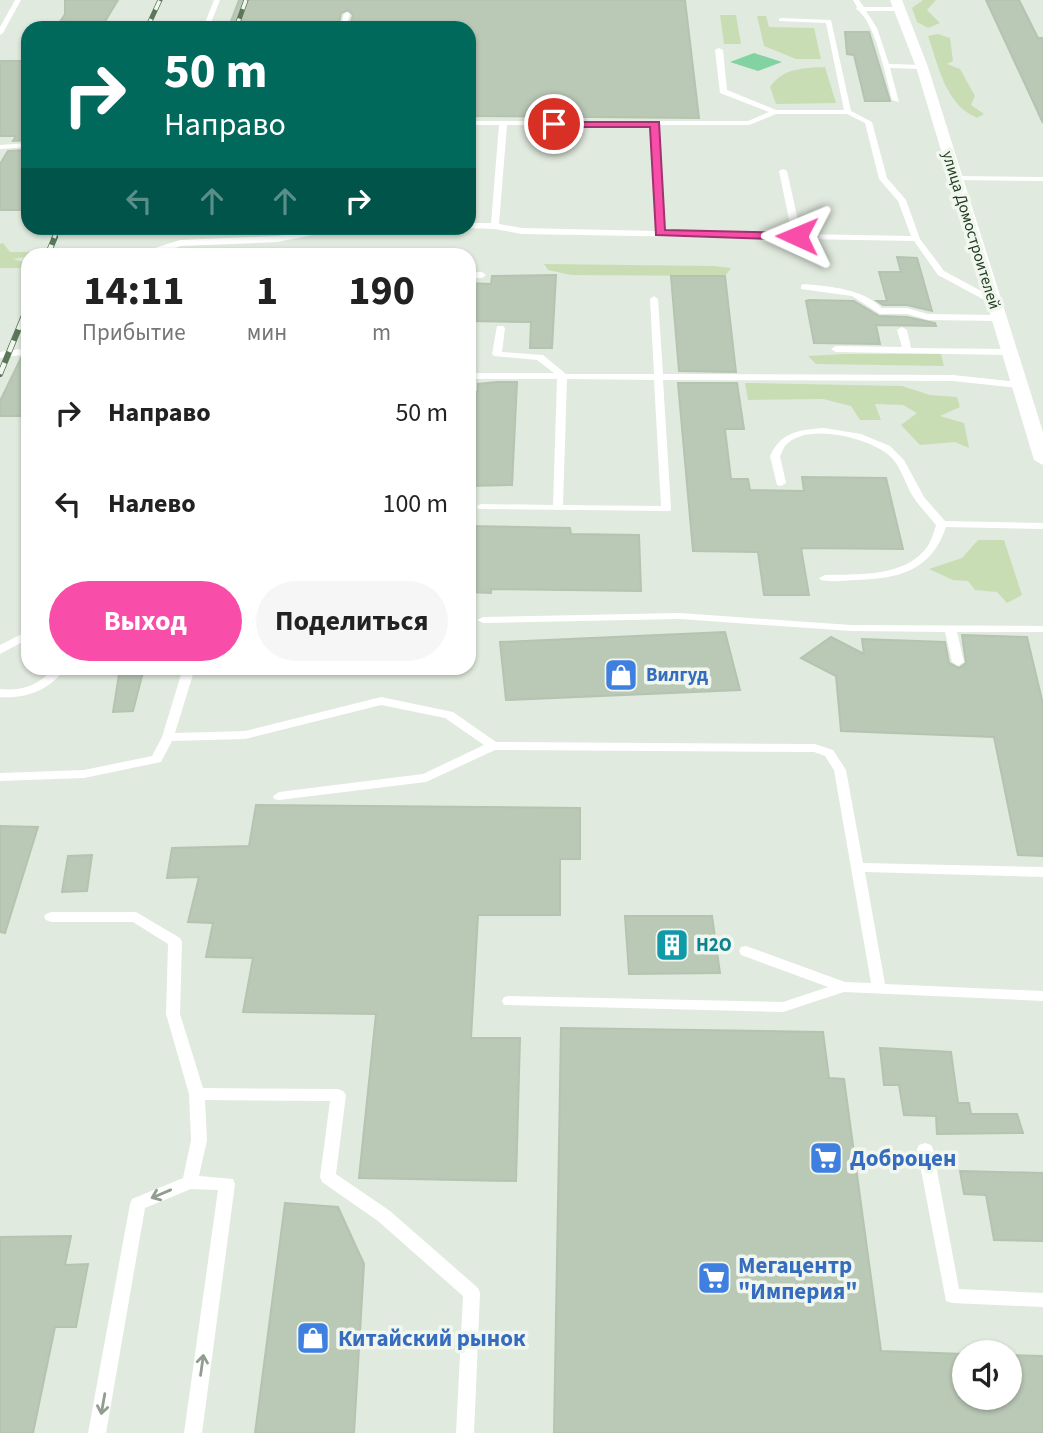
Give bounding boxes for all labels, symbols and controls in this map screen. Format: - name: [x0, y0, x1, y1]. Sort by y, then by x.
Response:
- text: 50 m: [164, 37, 268, 107]
- icon: right: [49, 49, 140, 140]
- pin: [524, 94, 584, 154]
- text: Направо: [164, 102, 286, 148]
- icon: arrive: [535, 105, 573, 143]
- street label: улица Домостроителей: [936, 148, 1006, 312]
- icon: left: [120, 182, 158, 220]
- icon: ahead: [193, 182, 231, 220]
- icon: ahead: [266, 182, 304, 220]
- icon: right: [339, 182, 377, 220]
- position arrow: [760, 199, 834, 273]
- text: 14:11: [83, 261, 185, 321]
- text: 1: [256, 261, 278, 321]
- text: 190: [348, 261, 415, 321]
- text: Прибытие: [82, 316, 186, 349]
- text: мин: [247, 316, 287, 349]
- text: m: [372, 316, 391, 349]
- icon: right: [49, 394, 87, 432]
- text: Направо: [108, 394, 211, 431]
- text: 50 m: [395, 394, 448, 431]
- icon: left: [49, 485, 87, 523]
- text: Налево: [108, 485, 196, 522]
- text: 100 m: [382, 485, 448, 522]
- button: Выход: [49, 581, 242, 661]
- button: Поделиться: [256, 581, 448, 661]
- shop icon: Вилгуд: [602, 656, 640, 694]
- place label: Вилгуд: [646, 662, 708, 689]
- building icon: H2O: [653, 926, 691, 964]
- place label: H2O: [696, 932, 732, 959]
- supermarket icon: Доброцен: [807, 1139, 845, 1177]
- place label: Доброцен: [850, 1142, 956, 1175]
- one-way arrow: [151, 1189, 172, 1202]
- place label: Мегацентр "Империя": [738, 1249, 858, 1308]
- supermarket icon: Мегацентр "Империя": [695, 1259, 733, 1297]
- shop icon: Китайский рынок: [294, 1319, 332, 1357]
- place label: Китайский рынок: [338, 1322, 526, 1355]
- map controls: [952, 1340, 1022, 1410]
- button: sound: [952, 1340, 1022, 1410]
- one-way arrow: [196, 1355, 209, 1377]
- one-way arrow: [95, 1392, 109, 1415]

